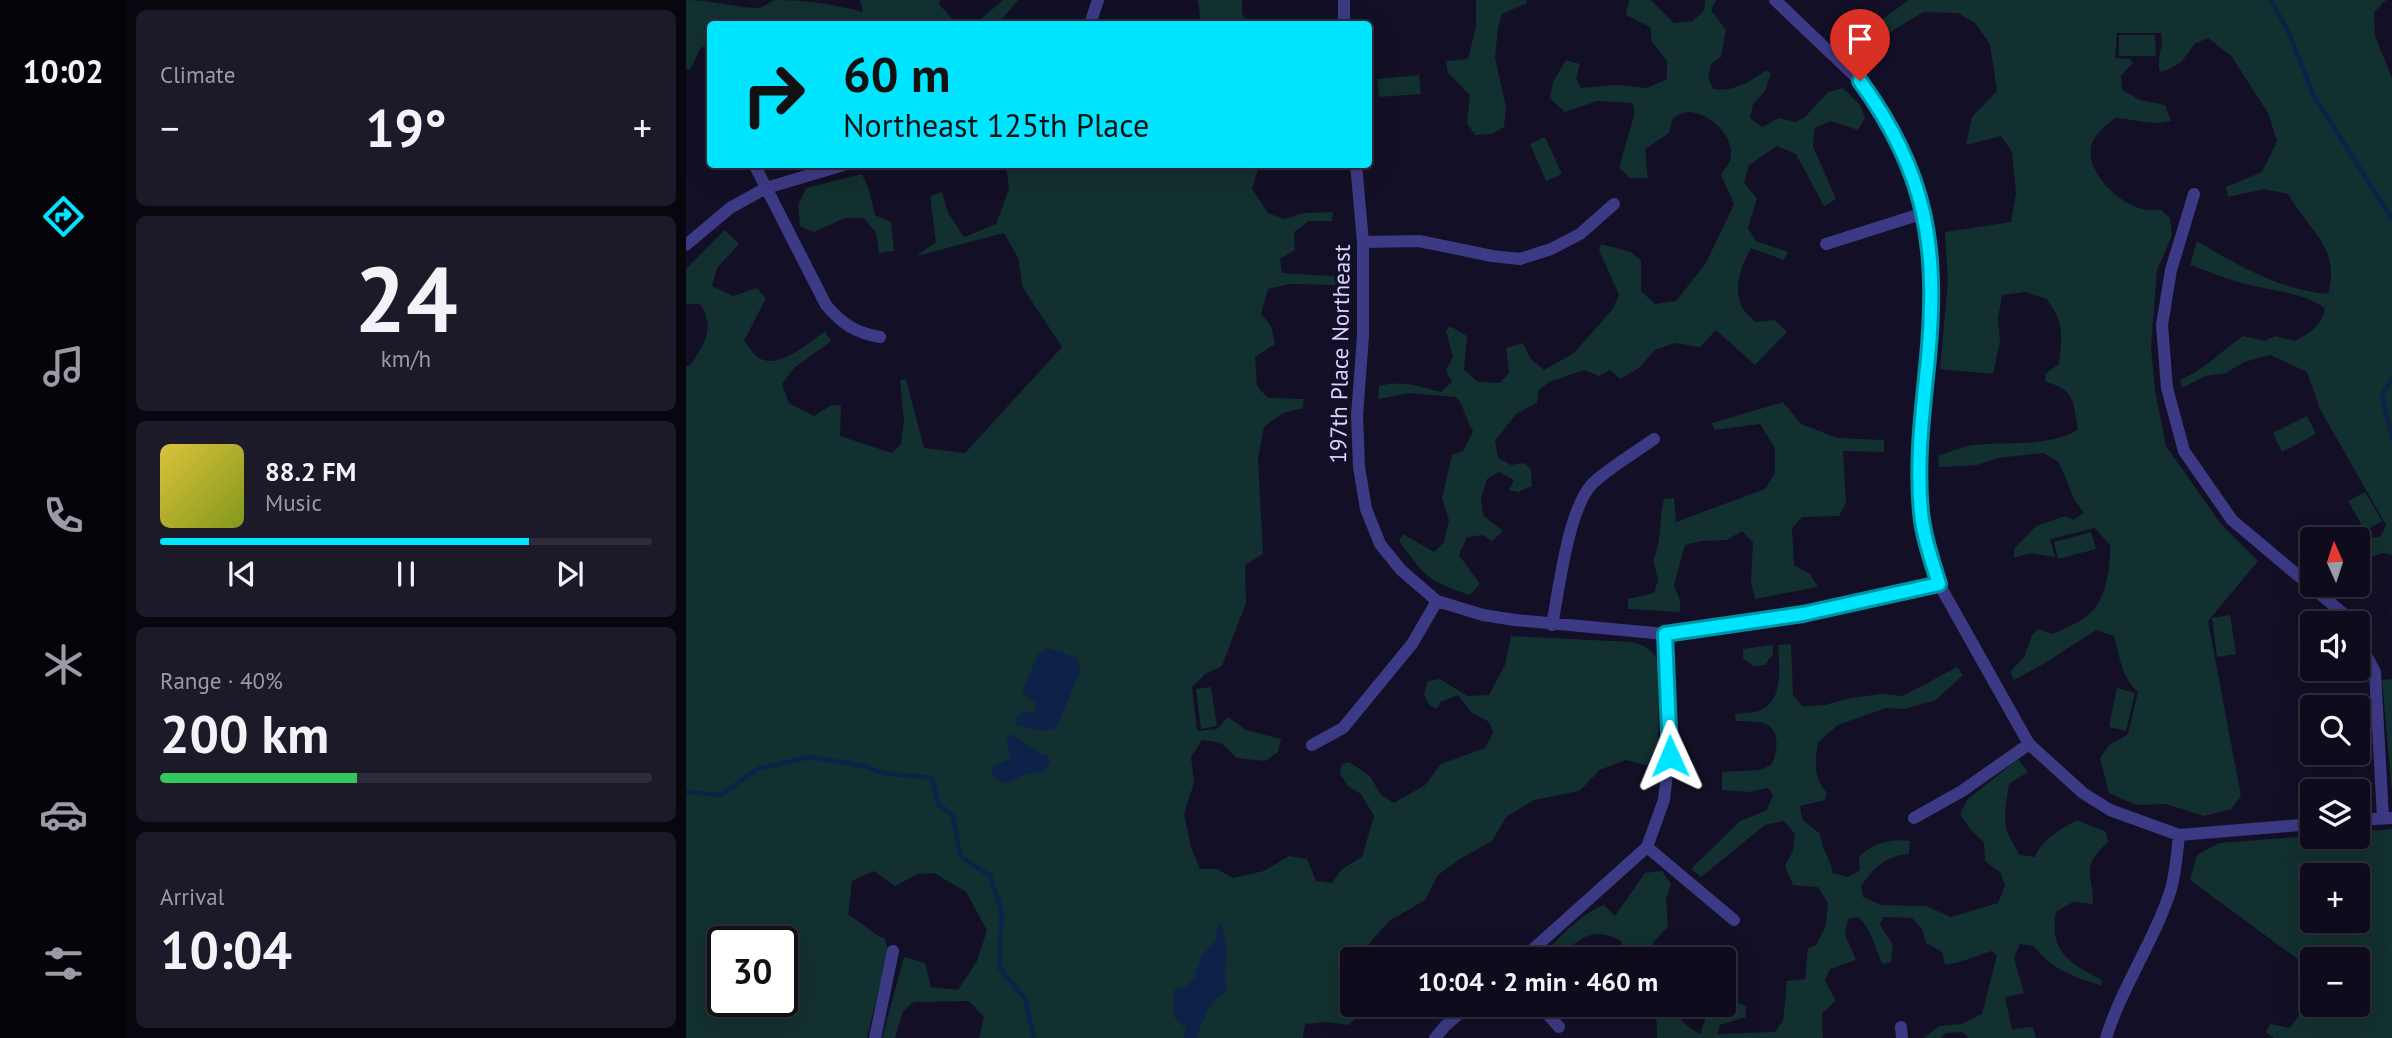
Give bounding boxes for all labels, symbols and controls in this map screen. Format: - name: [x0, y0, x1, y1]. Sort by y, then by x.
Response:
- pin: [1830, 9, 1890, 81]
- icon: arrive: [1841, 20, 1879, 58]
- text: 60 m: [843, 42, 950, 106]
- icon: right: [728, 49, 819, 140]
- text: 10:02: [22, 50, 104, 92]
- text: Climate: [160, 60, 235, 89]
- text: 19°: [365, 94, 447, 161]
- text: −: [160, 103, 179, 152]
- text: +: [633, 103, 652, 152]
- text: Northeast 125th Place: [843, 104, 1149, 146]
- icon: directions: [39, 192, 88, 241]
- text: 24: [354, 239, 458, 357]
- street label: 197th Place Northeast: [1323, 244, 1356, 464]
- icon: music: [39, 342, 88, 391]
- text: km/h: [381, 344, 431, 373]
- text: 88.2 FM: [265, 455, 356, 488]
- text: Music: [265, 488, 322, 517]
- icon: phone: [39, 491, 88, 540]
- north arrow: [2300, 527, 2370, 597]
- map controls: [2300, 527, 2370, 1017]
- icon: previous: [223, 555, 261, 593]
- icon: pause: [387, 555, 425, 593]
- icon: next: [551, 555, 589, 593]
- button: sound: [2300, 611, 2370, 681]
- icon: climate: [39, 640, 88, 689]
- text: Range · 40%: [160, 666, 283, 695]
- button: search: [2300, 695, 2370, 765]
- text: 200 km: [160, 700, 329, 767]
- position arrow: [1633, 719, 1707, 793]
- button: layers: [2300, 779, 2370, 849]
- icon: car: [39, 790, 88, 839]
- button: +: [2300, 863, 2370, 933]
- text: Arrival: [160, 882, 224, 911]
- text: 10:04: [160, 916, 292, 983]
- speed limit sign: 30: [707, 926, 798, 1017]
- icon: filters: [39, 939, 88, 988]
- button: −: [2300, 947, 2370, 1017]
- text: 10:04 · 2 min · 460 m: [1418, 965, 1658, 998]

